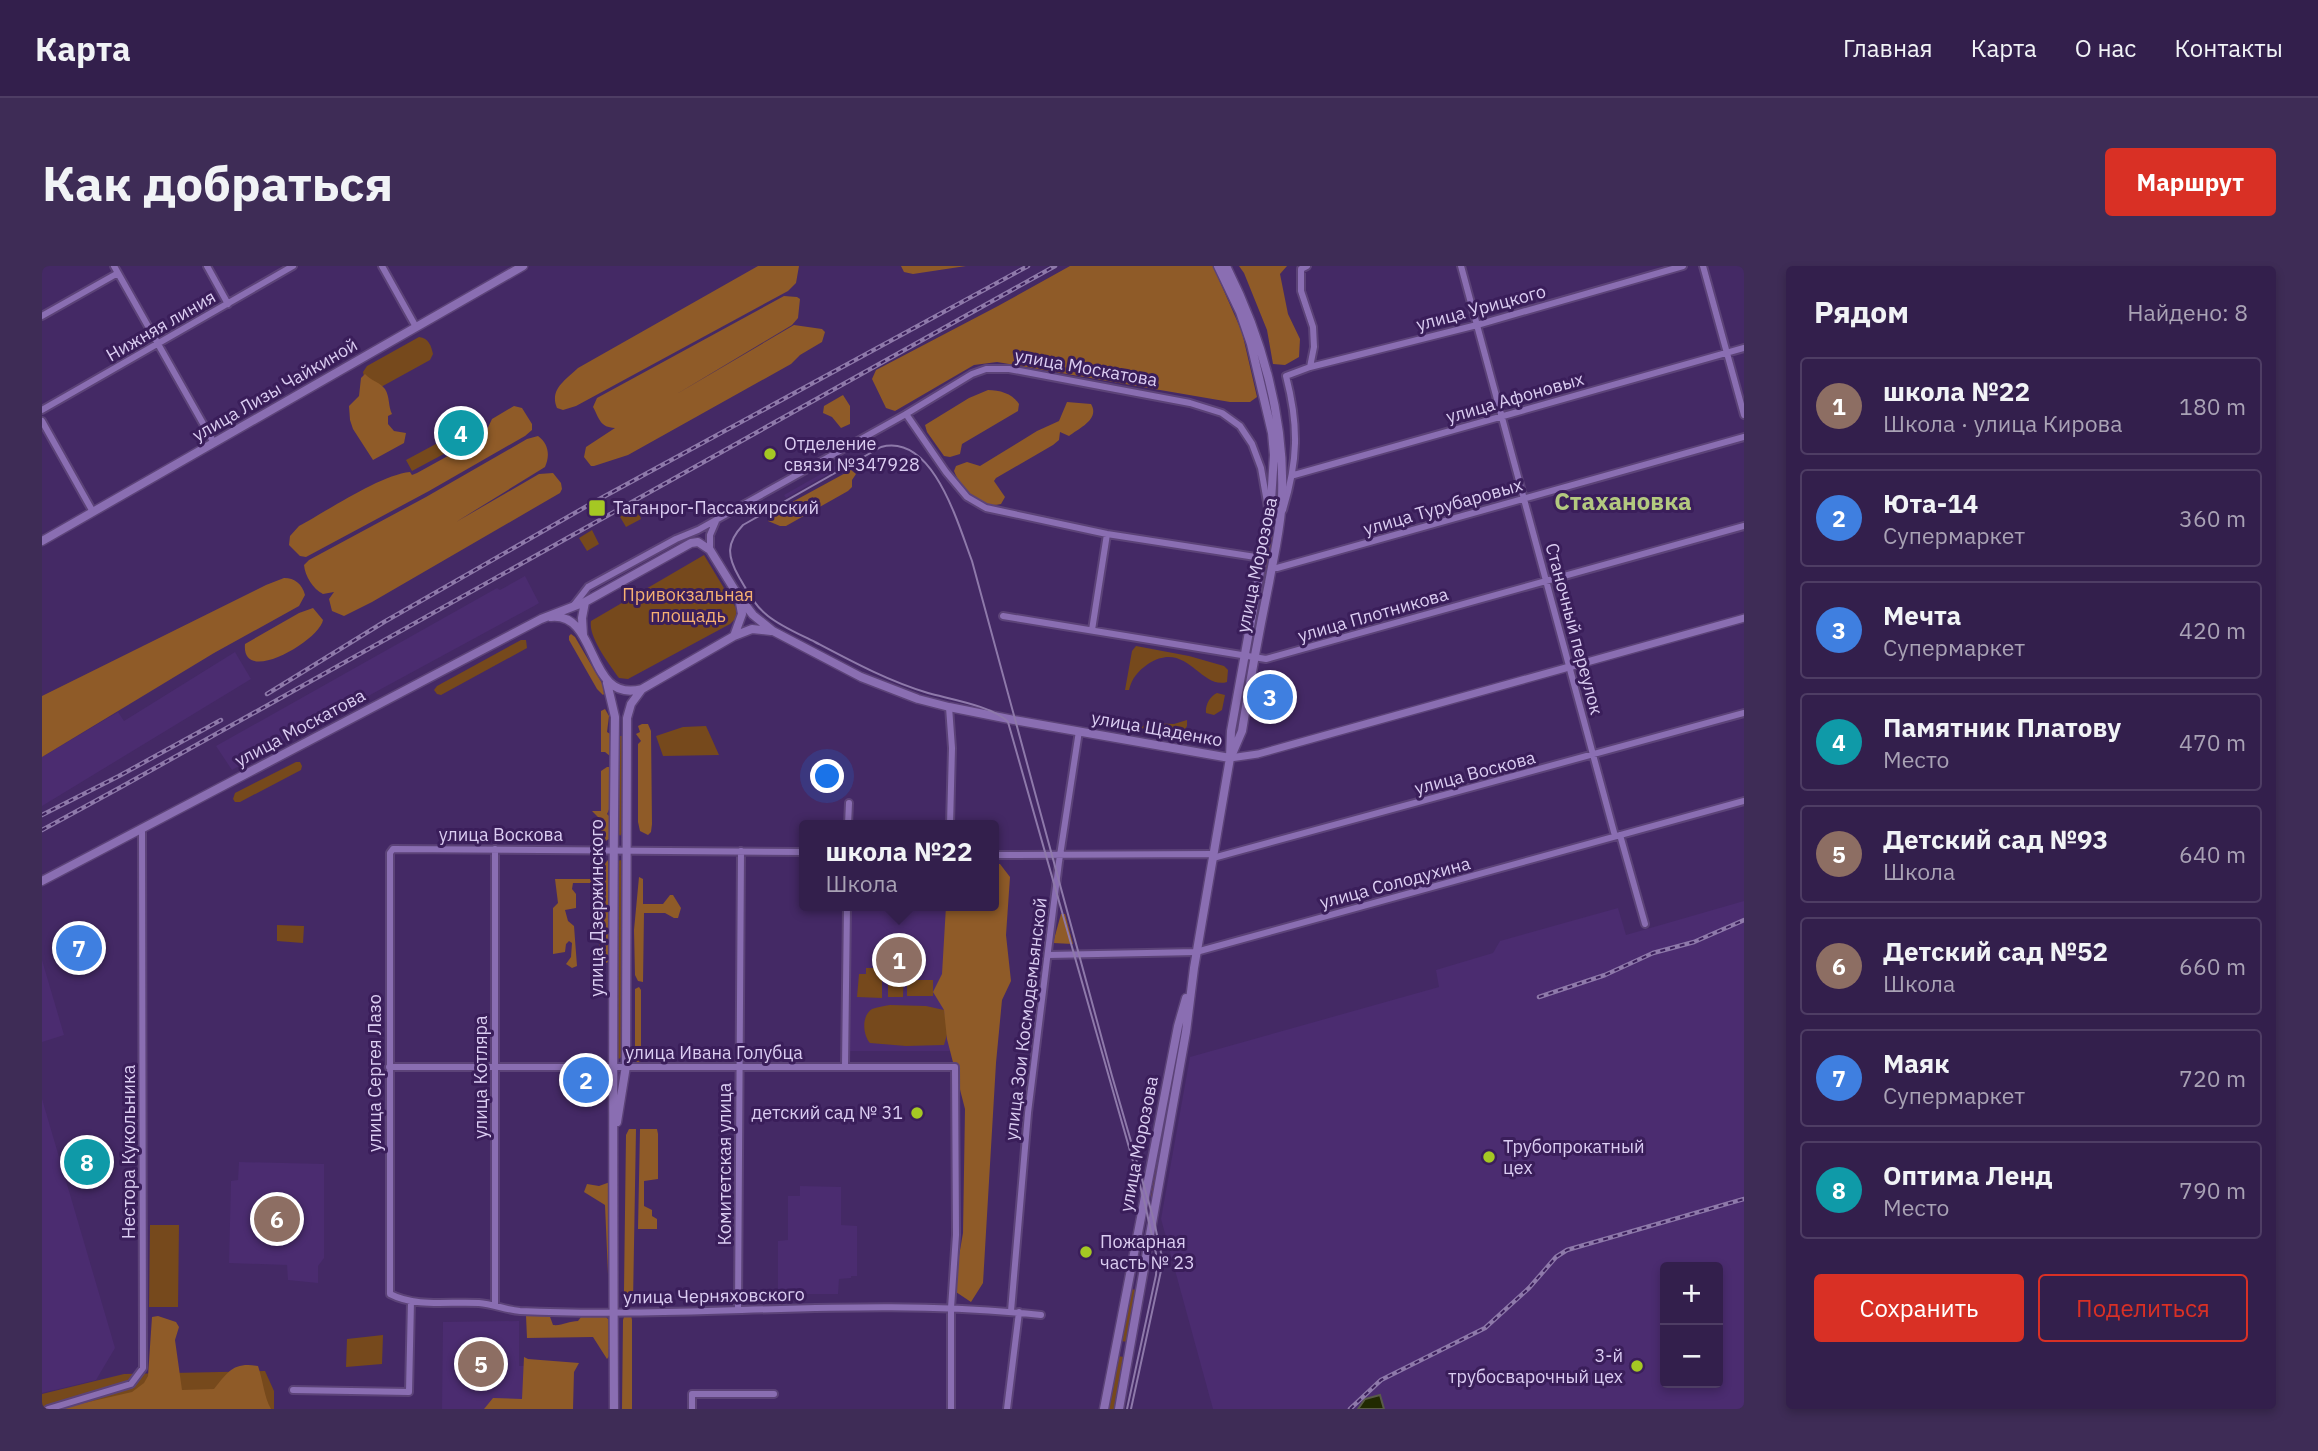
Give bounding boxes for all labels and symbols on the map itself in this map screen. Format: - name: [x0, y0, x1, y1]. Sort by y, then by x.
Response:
- street label: улица Урицкого: [1414, 279, 1548, 336]
- street label: Нижняя линия: [102, 285, 220, 366]
- street label: улица Лизы Чайкиной: [188, 333, 361, 446]
- street label: улица Москатова: [1013, 344, 1160, 391]
- street label: улица Афоновых: [1443, 367, 1586, 428]
- pin: 4: [438, 407, 484, 459]
- place label: Отделение связи №347928: [784, 432, 920, 476]
- marker: Отделение связи №347928: [762, 446, 778, 462]
- street label: улица Турубаровых: [1361, 473, 1525, 540]
- district label: Стахановка: [1554, 485, 1692, 517]
- street label: улица Морозова: [1231, 495, 1282, 635]
- place label: Таганрог-Пассажирский: [613, 496, 819, 519]
- marker: Таганрог-Пассажирский: [587, 498, 607, 518]
- street label: Станочный переулок: [1540, 540, 1609, 717]
- street label: улица Плотникова: [1295, 582, 1451, 647]
- park label: Привокзальная площадь: [622, 583, 754, 627]
- pin: 3: [1247, 671, 1293, 723]
- street label: улица Москатова: [230, 683, 369, 772]
- street label: улица Щаденко: [1090, 706, 1224, 751]
- street label: улица Воскова: [1412, 745, 1538, 800]
- your location: [810, 759, 844, 793]
- street label: улица Дзержинского: [585, 819, 608, 997]
- street label: улица Воскова: [439, 823, 564, 846]
- street label: улица Солодухина: [1317, 851, 1473, 914]
- street label: улица Зои Космодемьянской: [999, 896, 1052, 1142]
- pin: 7: [56, 922, 102, 974]
- pin: 1: [876, 934, 922, 986]
- street label: улица Сергея Лазо: [363, 994, 386, 1152]
- street label: улица Котляра: [469, 1015, 492, 1139]
- street label: улица Ивана Голубца: [625, 1041, 803, 1064]
- pin: 2: [563, 1054, 609, 1106]
- street label: Нестора Кукольника: [117, 1064, 140, 1239]
- street label: улица Морозова: [1114, 1074, 1163, 1214]
- street label: Комитетская улица: [713, 1082, 736, 1245]
- place label: детский сад № 31: [752, 1101, 903, 1124]
- marker: детский сад № 31: [909, 1105, 925, 1121]
- place label: Трубопрокатный цех: [1503, 1135, 1645, 1179]
- pin: 8: [64, 1136, 110, 1188]
- marker: Трубопрокатный цех: [1481, 1149, 1497, 1165]
- pin: 6: [254, 1193, 300, 1245]
- place label: Пожарная часть № 23: [1100, 1230, 1195, 1274]
- marker: Пожарная часть № 23: [1078, 1244, 1094, 1260]
- street label: улица Черняховского: [623, 1282, 805, 1309]
- pin: 5: [458, 1338, 504, 1390]
- place label: 3-й трубосварочный цех: [1448, 1344, 1623, 1388]
- marker: 3-й трубосварочный цех: [1629, 1358, 1645, 1374]

